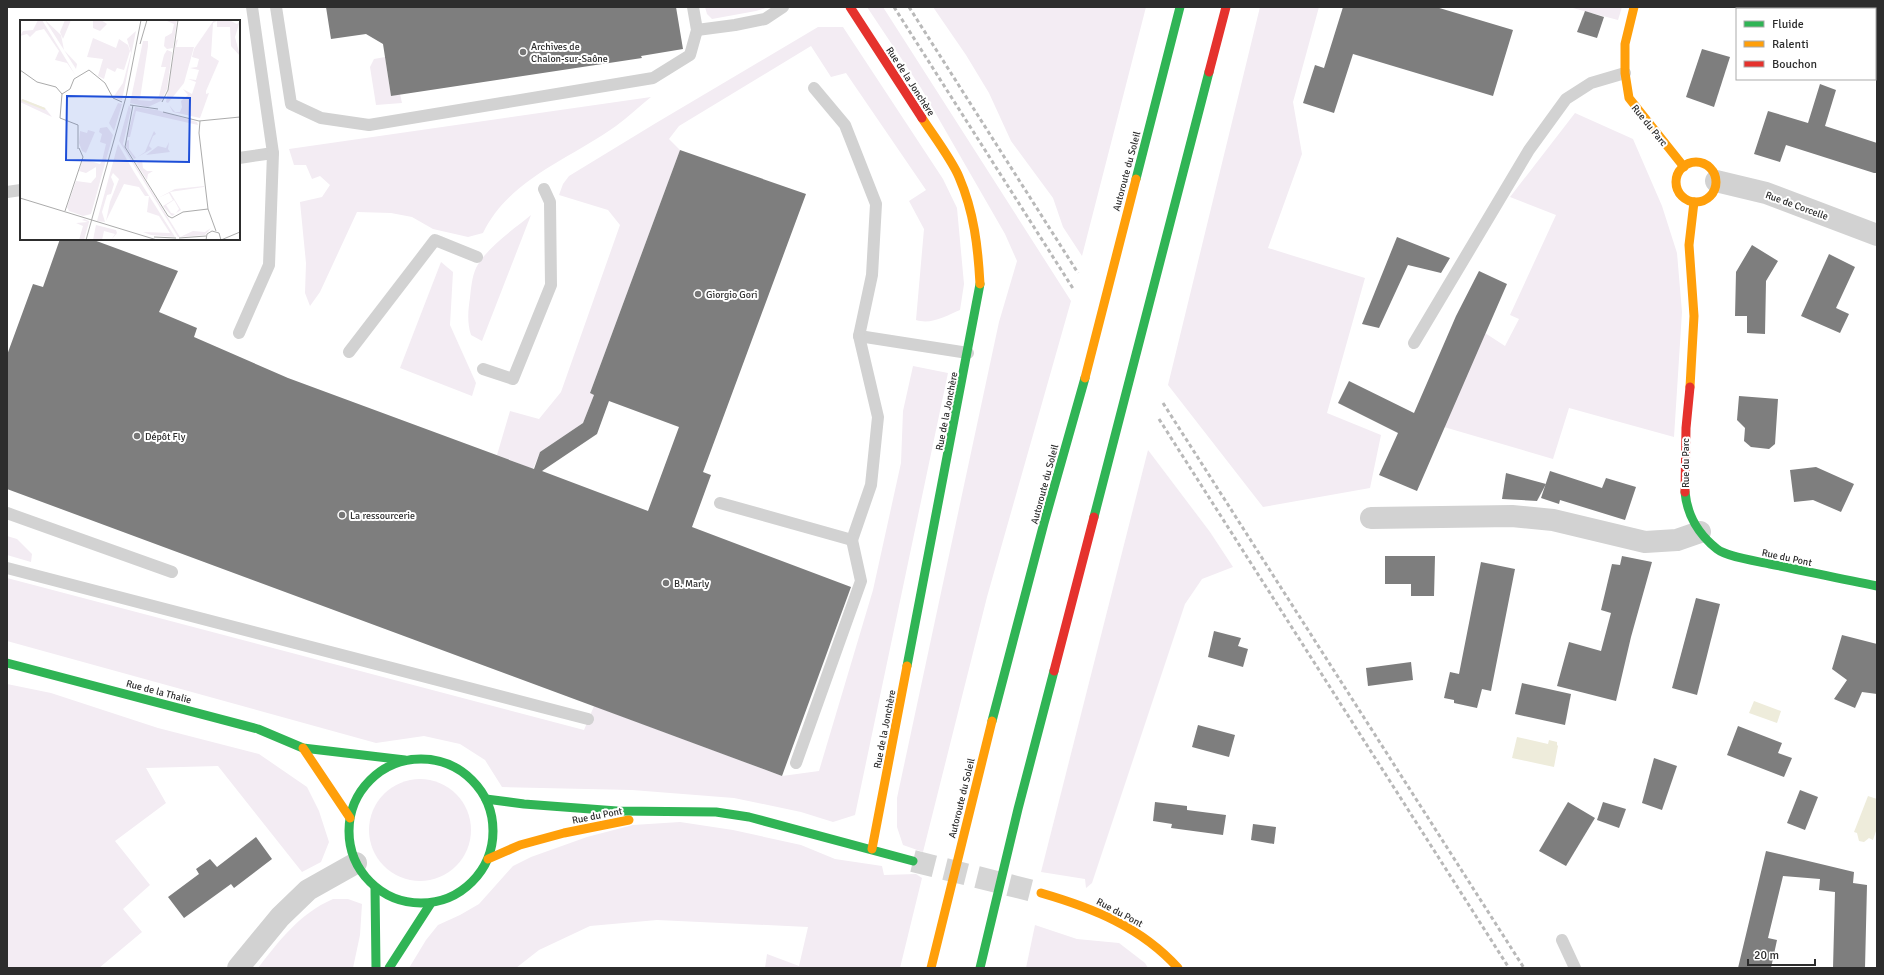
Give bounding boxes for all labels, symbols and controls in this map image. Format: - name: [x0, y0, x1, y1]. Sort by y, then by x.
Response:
- legend: [1736, 8, 1876, 80]
- text: Fluide: [1772, 17, 1804, 32]
- inset map: [20, 20, 240, 240]
- text: Ralenti: [1772, 37, 1809, 52]
- place label: Archives de Chalon-sur-Saône: [531, 41, 608, 65]
- street label: Rue de la Jonchère: [883, 45, 937, 118]
- marker: Archives de Chalon-sur-Saône: [518, 47, 528, 57]
- text: Bouchon: [1772, 57, 1817, 72]
- street label: Rue du Parc: [1629, 102, 1670, 149]
- street label: Autoroute du Soleil: [1111, 130, 1143, 212]
- street label: Rue de Corcelle: [1764, 189, 1830, 223]
- marker: Giorgio Gori: [693, 289, 703, 299]
- place label: Giorgio Gori: [706, 289, 757, 301]
- street label: Rue de la Jonchère: [933, 371, 961, 452]
- marker: Dépôt Fly: [132, 431, 142, 441]
- place label: Dépôt Fly: [145, 431, 186, 443]
- street label: Rue du Parc: [1680, 438, 1692, 488]
- street label: Autoroute du Soleil: [1029, 443, 1061, 525]
- marker: La ressourcerie: [337, 510, 347, 520]
- place label: La ressourcerie: [350, 510, 415, 522]
- street label: Rue du Pont: [1761, 547, 1813, 569]
- marker: B. Marly: [661, 578, 671, 588]
- place label: B. Marly: [674, 578, 710, 590]
- street label: Rue de la Thalie: [125, 677, 193, 706]
- street label: Rue de la Jonchère: [871, 689, 899, 770]
- street label: Autoroute du Soleil: [946, 757, 978, 840]
- street label: Rue du Pont: [571, 805, 624, 827]
- street label: Rue du Pont: [1094, 896, 1145, 930]
- scale bar: [1748, 941, 1815, 967]
- text: 20 m: [1754, 948, 1779, 963]

